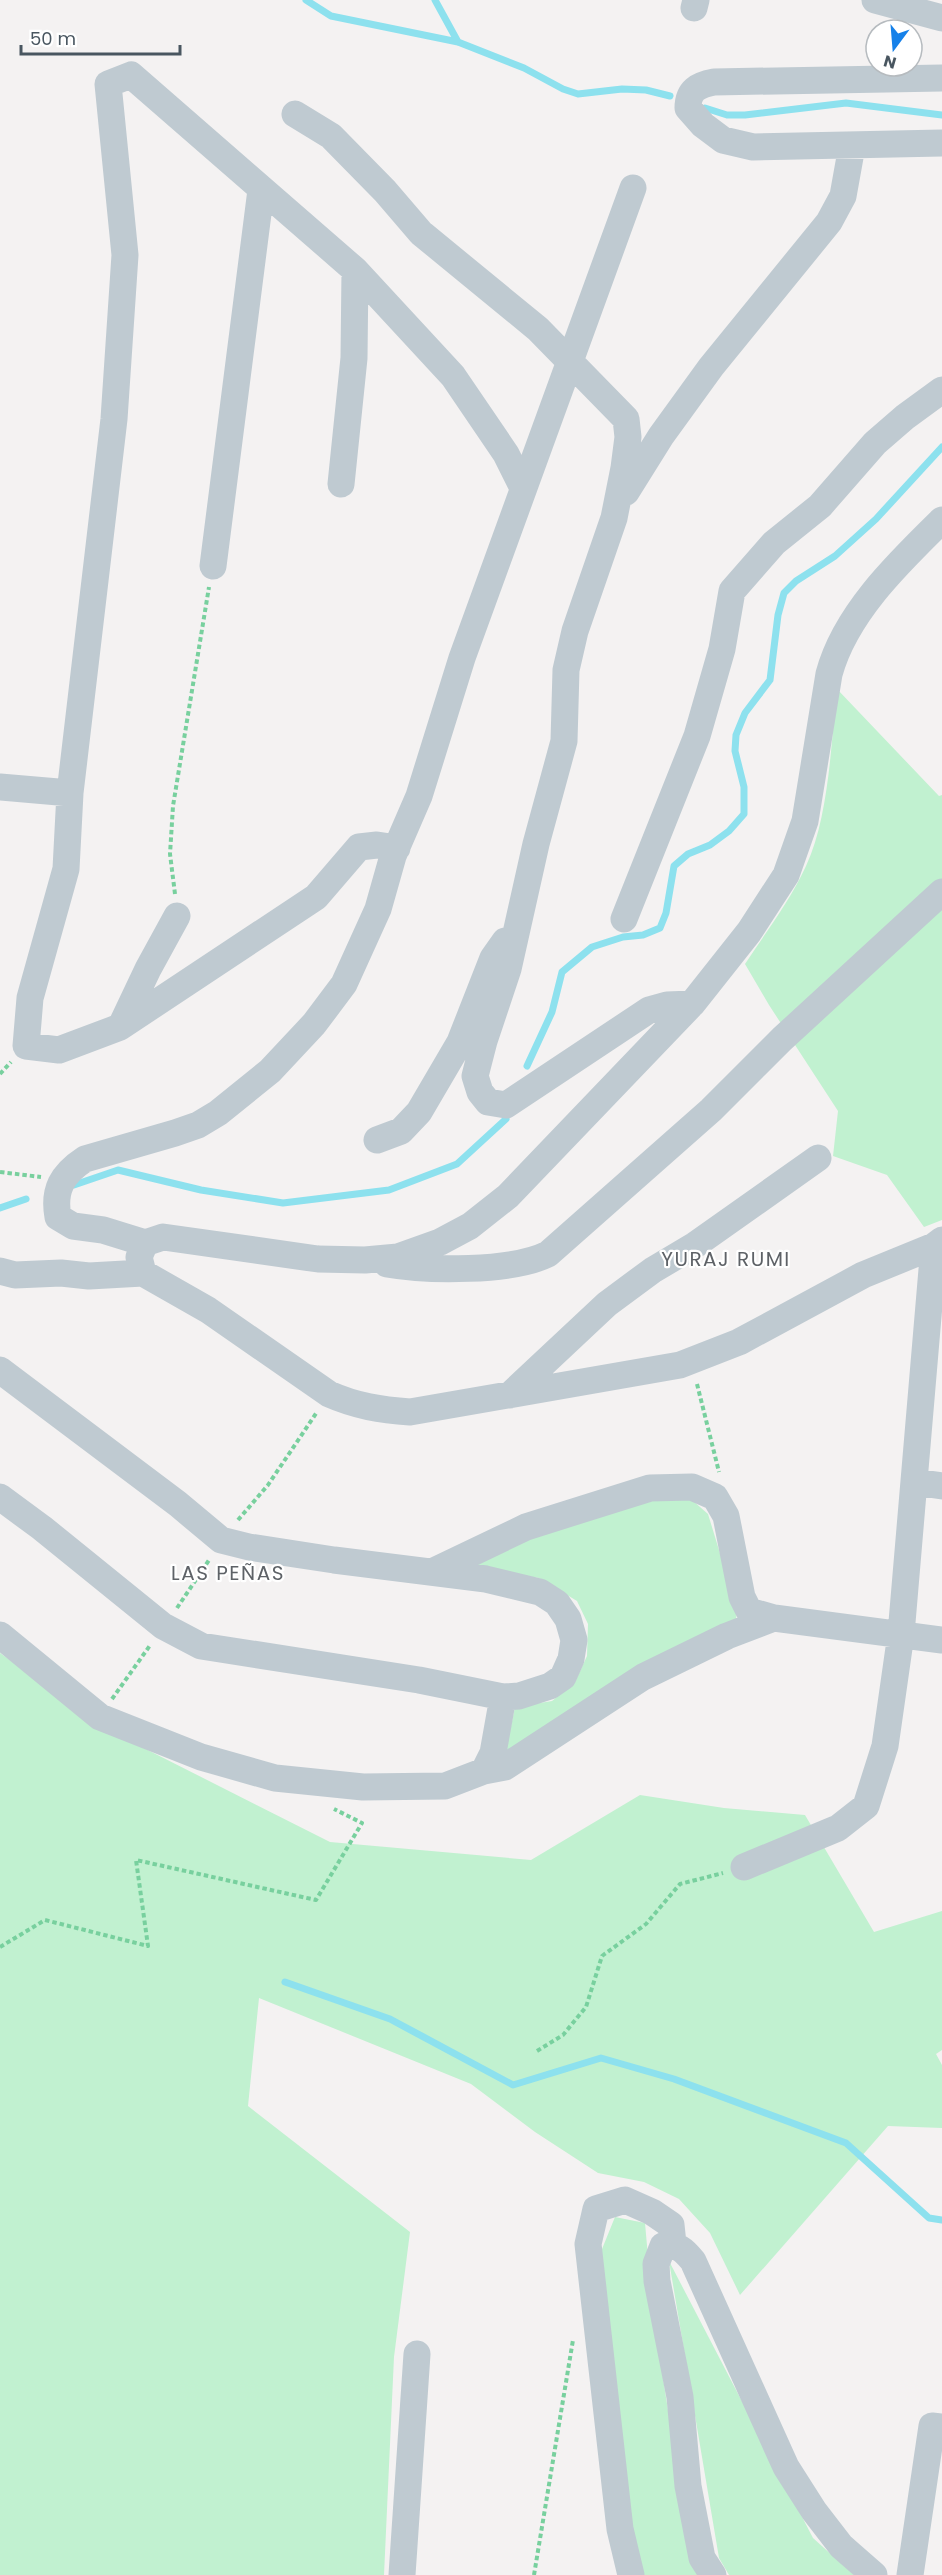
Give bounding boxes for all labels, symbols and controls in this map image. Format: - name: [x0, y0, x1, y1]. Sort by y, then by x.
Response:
- scale bar: [21, 18, 180, 56]
- north arrow: [864, 18, 924, 78]
- text: 50 m: [30, 26, 76, 51]
- text: N: [881, 49, 899, 75]
- district label: YURAJ RUMI: [661, 1245, 791, 1273]
- district label: LAS PEÑAS: [171, 1559, 285, 1587]

